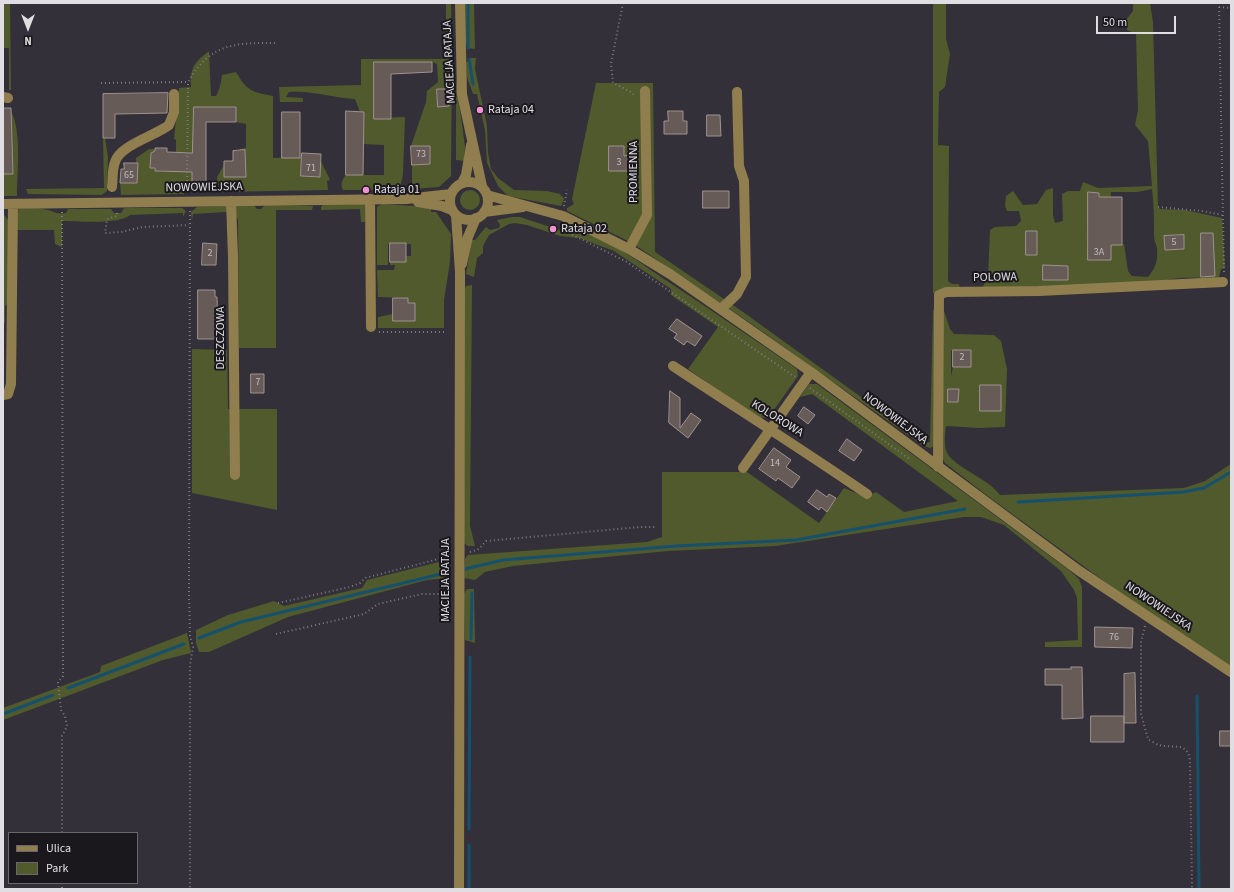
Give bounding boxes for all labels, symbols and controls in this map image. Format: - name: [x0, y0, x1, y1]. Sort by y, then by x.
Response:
- north arrow: [8, 8, 48, 48]
- scale bar: [1098, 8, 1178, 34]
- text: 50 m: [1103, 14, 1127, 31]
- street label: MACIEJA RATAJA: [441, 20, 459, 104]
- text: N: [24, 33, 32, 48]
- place label: Rataja 04: [488, 103, 534, 117]
- marker: Rataja 04: [475, 105, 485, 115]
- street label: PROMIENNA: [627, 141, 641, 203]
- house number: 73: [416, 149, 426, 161]
- house number: 3: [617, 157, 621, 169]
- house number: 71: [306, 163, 316, 175]
- house number: 65: [124, 170, 134, 182]
- street label: NOWOWIEJSKA: [165, 180, 243, 196]
- place label: Rataja 01: [374, 183, 420, 197]
- marker: Rataja 01: [361, 185, 371, 195]
- place label: Rataja 02: [561, 222, 607, 236]
- marker: Rataja 02: [548, 224, 558, 234]
- house number: 5: [1172, 237, 1176, 249]
- house number: 3A: [1094, 247, 1104, 259]
- house number: 2: [208, 248, 212, 260]
- street label: POLOWA: [973, 270, 1017, 286]
- street label: DESZCZOWA: [214, 306, 228, 370]
- house number: 2: [960, 352, 964, 364]
- house number: 7: [256, 377, 260, 389]
- street label: NOWOWIEJSKA: [860, 390, 930, 448]
- street label: KOLOROWA: [748, 397, 806, 441]
- house number: 14: [770, 458, 780, 470]
- street label: MACIEJA RATAJA: [439, 538, 453, 622]
- street label: NOWOWIEJSKA: [1122, 579, 1194, 635]
- house number: 76: [1109, 632, 1119, 644]
- legend: [8, 832, 138, 884]
- text: Ulica: [46, 840, 71, 857]
- text: Park: [46, 860, 68, 877]

